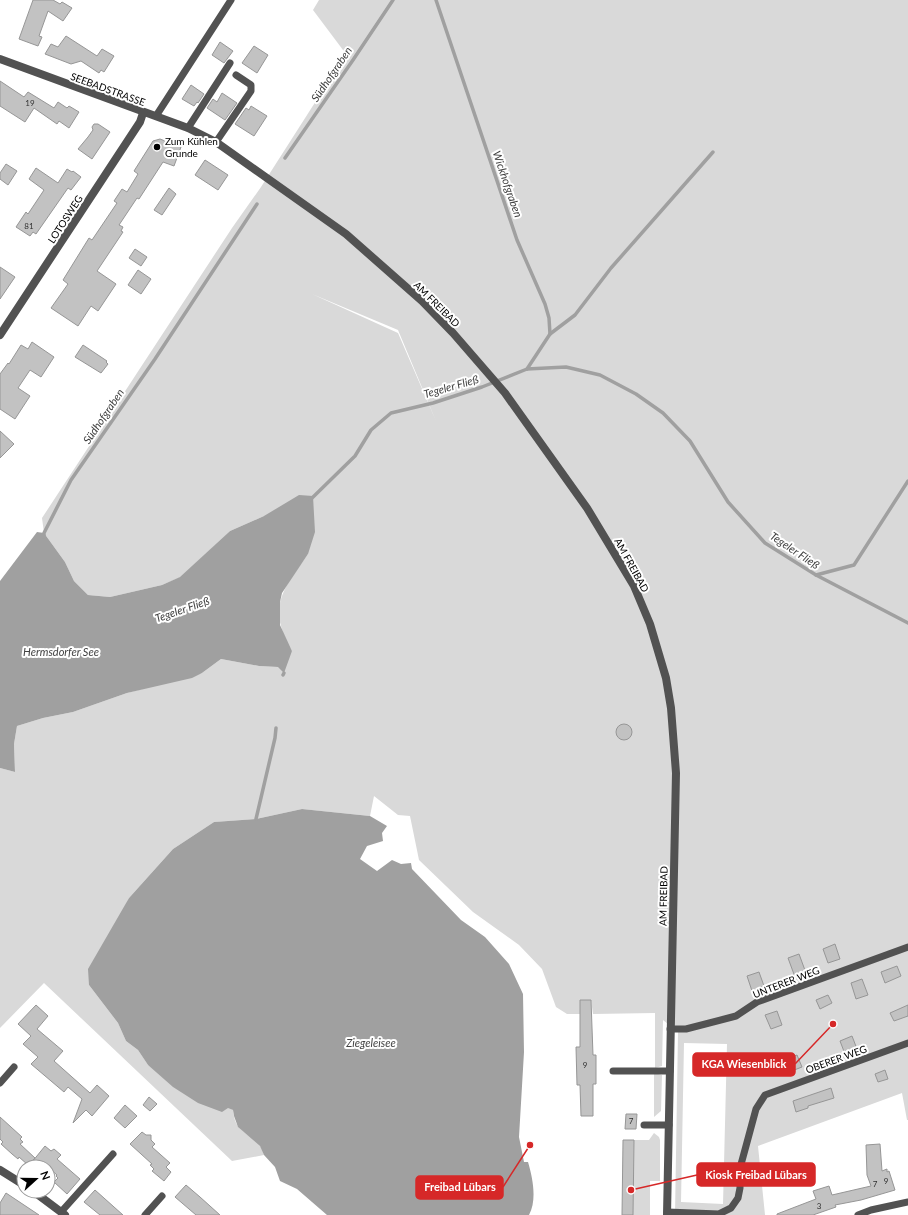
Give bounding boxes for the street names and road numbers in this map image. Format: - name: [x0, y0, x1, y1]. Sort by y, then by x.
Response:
- street label: SEEBADSTRASSE: [69, 70, 147, 108]
- street label: LOTOSWEG: [45, 193, 85, 245]
- street label: AM FREIBAD: [412, 279, 463, 330]
- street label: AM FREIBAD: [612, 536, 652, 594]
- street label: AM FREIBAD: [656, 866, 670, 926]
- street label: UNTERER WEG: [751, 964, 821, 1000]
- street label: OBERER WEG: [804, 1042, 868, 1076]

